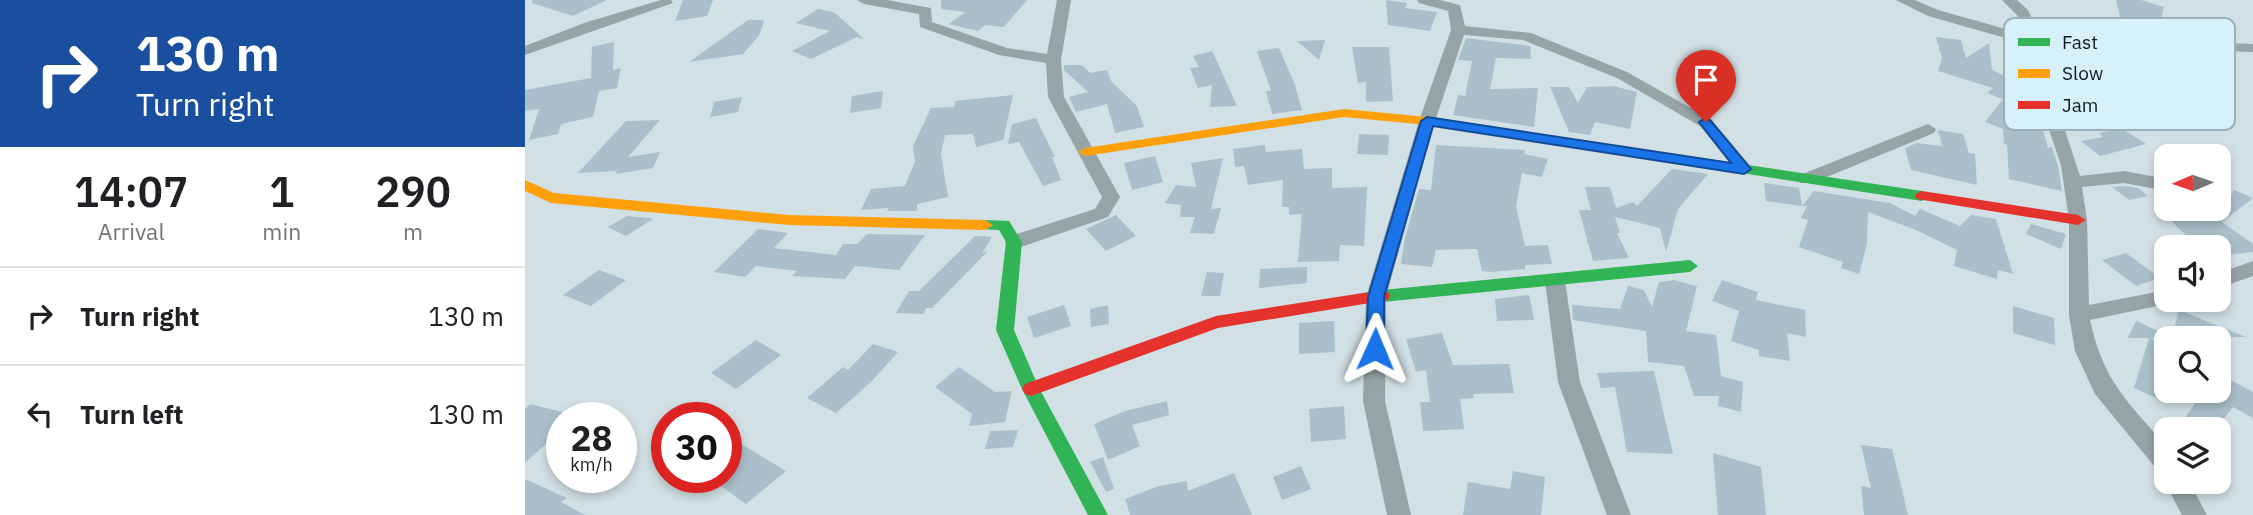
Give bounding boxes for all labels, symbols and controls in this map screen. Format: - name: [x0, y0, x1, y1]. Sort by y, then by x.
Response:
- legend: [2004, 18, 2235, 130]
- text: 130 m: [136, 21, 280, 84]
- icon: right: [21, 28, 112, 119]
- text: Fast: [2062, 30, 2098, 54]
- pin: [1676, 50, 1736, 122]
- icon: arrive: [1687, 61, 1725, 99]
- text: Slow: [2062, 61, 2103, 85]
- text: Turn right: [136, 83, 274, 125]
- text: Jam: [2062, 93, 2098, 117]
- north arrow: [2154, 144, 2231, 220]
- map controls: [2154, 144, 2231, 494]
- text: 14:07: [74, 164, 188, 219]
- text: 1: [269, 164, 294, 219]
- text: 290: [375, 164, 451, 219]
- text: Arrival: [98, 216, 165, 246]
- text: min: [262, 216, 301, 246]
- text: m: [403, 216, 423, 246]
- button: sound: [2154, 235, 2231, 312]
- icon: right: [21, 297, 59, 335]
- text: Turn right: [80, 299, 199, 333]
- text: 130 m: [428, 299, 504, 333]
- position arrow: [1338, 312, 1412, 386]
- button: search: [2154, 326, 2231, 403]
- icon: left: [21, 395, 59, 433]
- text: Turn left: [80, 397, 183, 431]
- text: 130 m: [428, 397, 504, 431]
- speed limit sign: 30: [651, 402, 742, 493]
- text: 28: [570, 415, 613, 461]
- button: layers: [2154, 417, 2231, 494]
- text: km/h: [570, 453, 613, 476]

